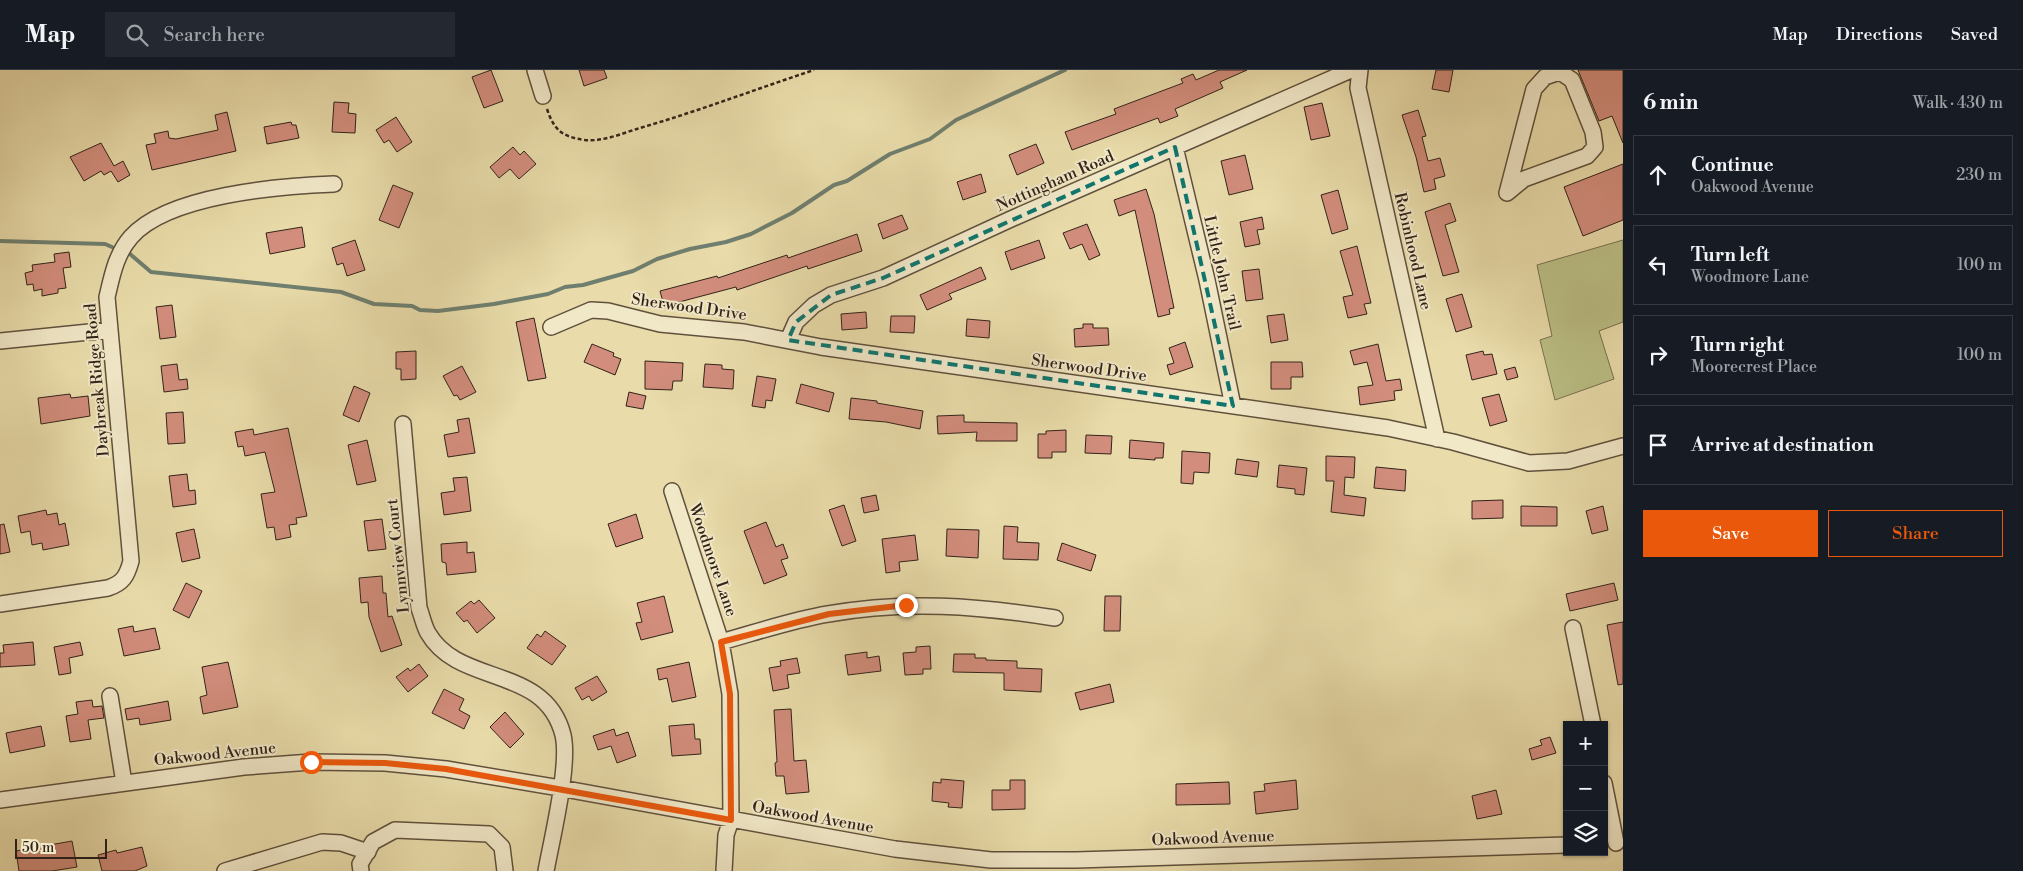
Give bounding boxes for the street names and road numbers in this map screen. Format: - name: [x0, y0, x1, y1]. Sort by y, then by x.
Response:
- street label: Nottingham Road: [993, 146, 1117, 216]
- street label: Robinhood Lane: [1390, 190, 1436, 312]
- street label: Little John Trail: [1199, 214, 1245, 333]
- street label: Sherwood Drive: [630, 289, 748, 325]
- street label: Daybreak Ridge Road: [80, 302, 114, 458]
- street label: Sherwood Drive: [1030, 350, 1148, 386]
- street label: Lynnview Court: [382, 498, 414, 614]
- street label: Woodmore Lane: [684, 500, 742, 619]
- street label: Oakwood Avenue: [153, 738, 277, 770]
- street label: Oakwood Avenue: [751, 796, 875, 838]
- street label: Oakwood Avenue: [1151, 826, 1275, 850]

